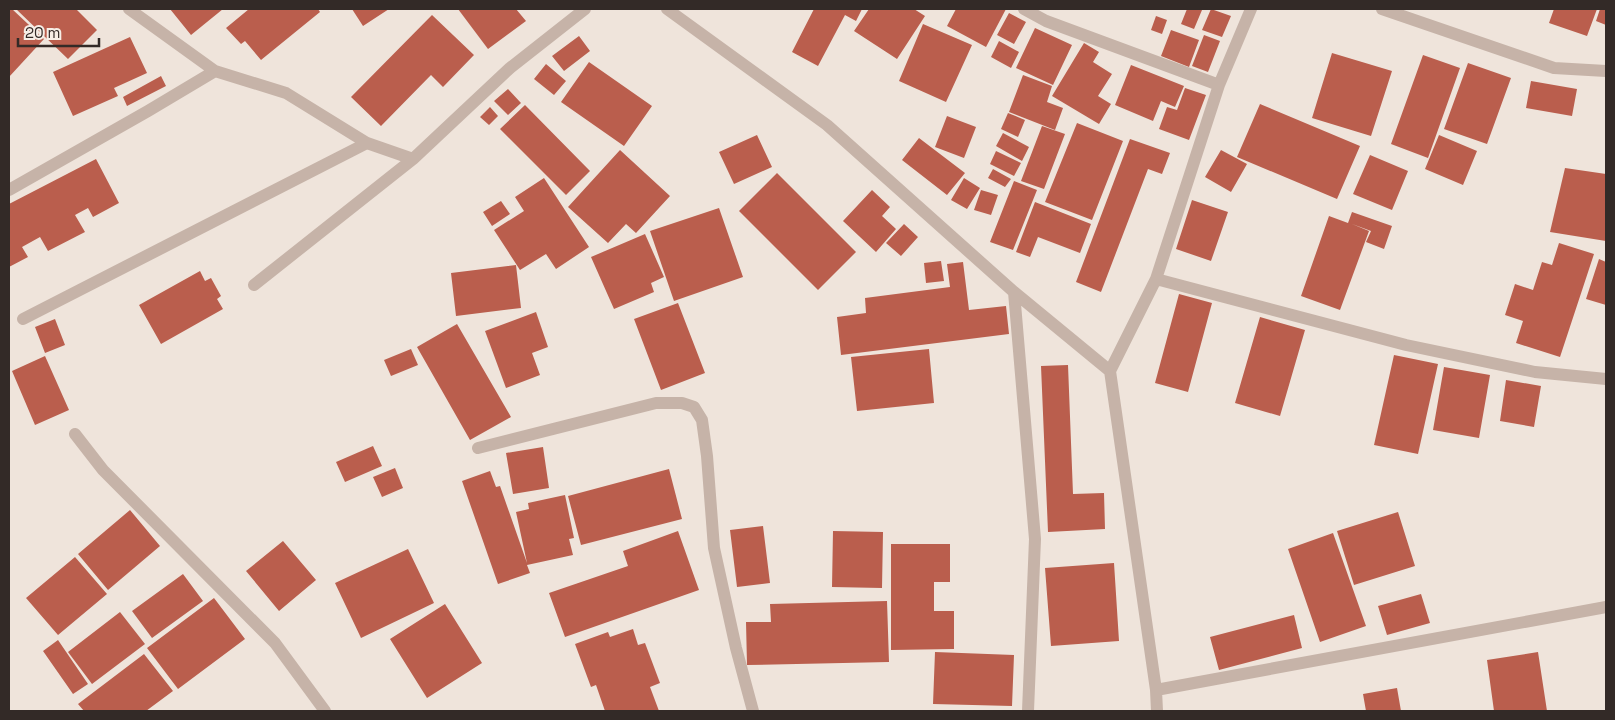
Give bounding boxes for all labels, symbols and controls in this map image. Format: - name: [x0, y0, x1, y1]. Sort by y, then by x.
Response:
- scale bar: [18, 15, 99, 47]
- text: 20 m: [25, 23, 60, 42]

